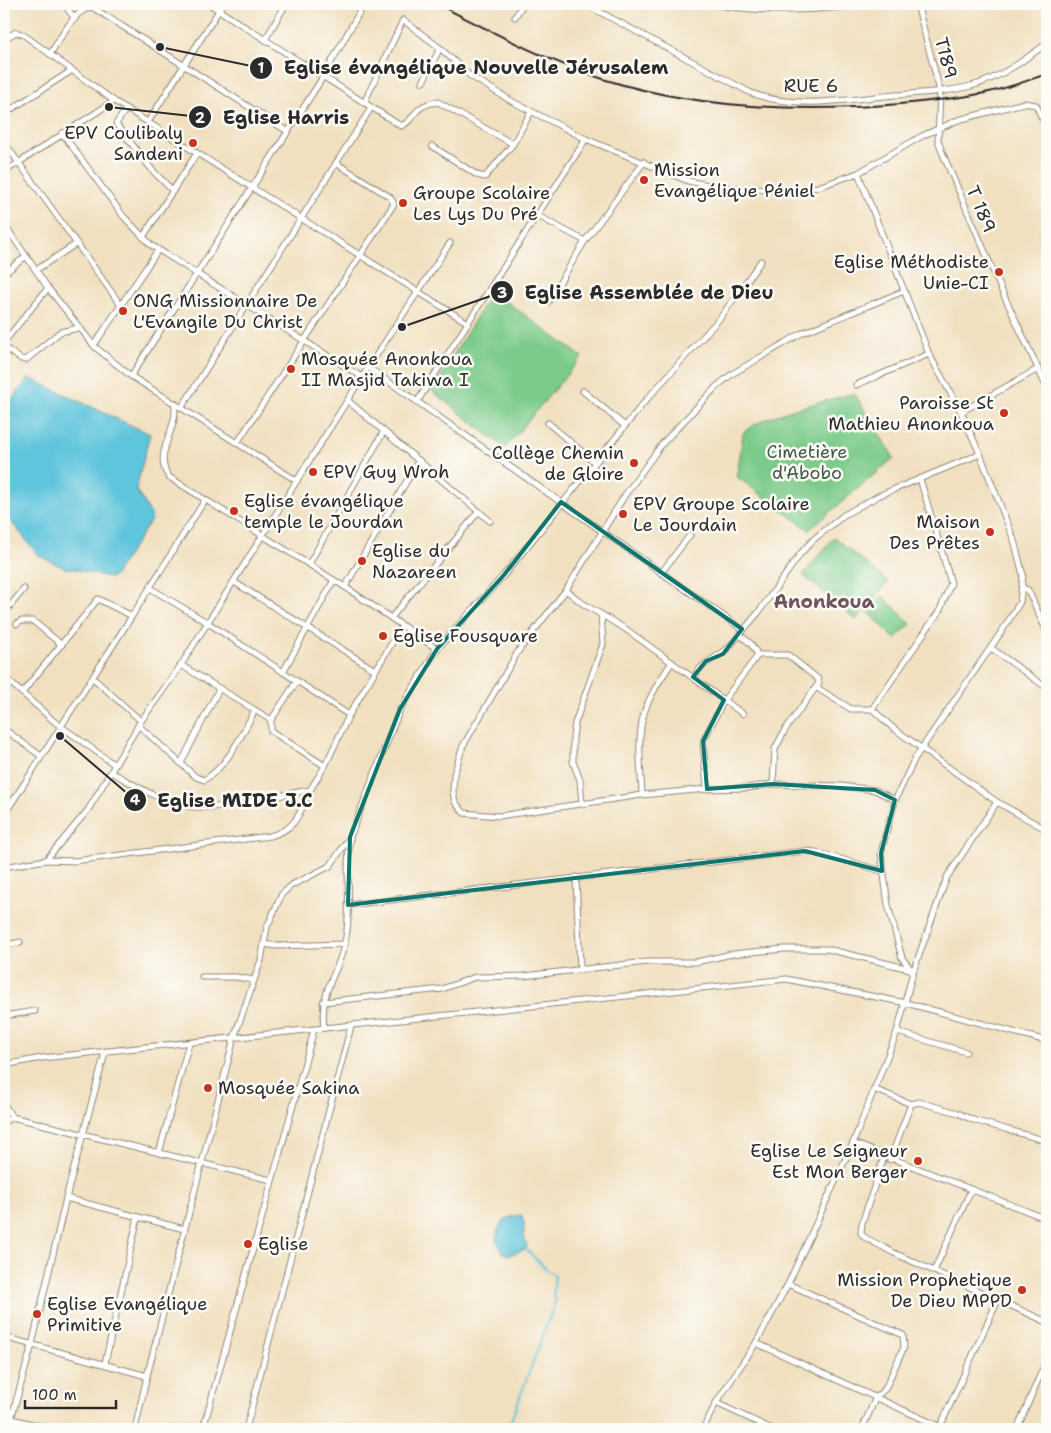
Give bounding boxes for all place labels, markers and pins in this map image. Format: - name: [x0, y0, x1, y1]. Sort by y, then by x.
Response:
- callout: Eglise évangélique Nouvelle Jérusalem: [249, 51, 678, 85]
- callout: Eglise Harris: [188, 100, 359, 134]
- place label: EPV Coulibaly Sandeni: [64, 121, 183, 166]
- marker: EPV Coulibaly Sandeni: [187, 137, 199, 149]
- place label: Mission Evangélique Péniel: [654, 158, 815, 203]
- marker: Mission Evangélique Péniel: [638, 174, 650, 186]
- place label: Groupe Scolaire Les Lys Du Pré: [413, 181, 550, 226]
- marker: Groupe Scolaire Les Lys Du Pré: [397, 197, 409, 209]
- place label: Eglise Méthodiste Unie-CI: [834, 250, 989, 295]
- marker: Eglise Méthodiste Unie-CI: [993, 266, 1005, 278]
- callout: Eglise Assemblée de Dieu: [489, 275, 783, 309]
- place label: ONG Missionnaire De L'Evangile Du Christ: [133, 289, 317, 334]
- marker: ONG Missionnaire De L'Evangile Du Christ: [117, 305, 129, 317]
- place label: Mosquée Anonkoua II Masjid Takiwa I: [301, 347, 472, 392]
- marker: Mosquée Anonkoua II Masjid Takiwa I: [285, 363, 297, 375]
- place label: Paroisse St Mathieu Anonkoua: [828, 391, 994, 436]
- marker: Paroisse St Mathieu Anonkoua: [998, 407, 1010, 419]
- place label: Collège Chemin de Gloire: [492, 441, 624, 486]
- marker: Collège Chemin de Gloire: [628, 457, 640, 469]
- place label: EPV Guy Wroh: [323, 460, 449, 484]
- marker: EPV Guy Wroh: [307, 466, 319, 478]
- place label: Eglise évangélique temple le Jourdan: [244, 489, 404, 534]
- place label: EPV Groupe Scolaire Le Jourdain: [633, 492, 810, 537]
- marker: Eglise évangélique temple le Jourdan: [228, 505, 240, 517]
- marker: EPV Groupe Scolaire Le Jourdain: [617, 508, 629, 520]
- place label: Maison Des Prêtes: [889, 510, 980, 555]
- marker: Maison Des Prêtes: [984, 526, 996, 538]
- place label: Eglise du Nazareen: [372, 539, 456, 584]
- marker: Eglise du Nazareen: [356, 555, 368, 567]
- place label: Eglise Fousquare: [393, 624, 538, 648]
- marker: Eglise Fousquare: [377, 630, 389, 642]
- callout: Eglise MIDE J.C: [122, 783, 323, 817]
- place label: Mosquée Sakina: [218, 1076, 359, 1100]
- marker: Mosquée Sakina: [202, 1082, 214, 1094]
- place label: Eglise Le Seigneur Est Mon Berger: [750, 1139, 908, 1184]
- marker: Eglise Le Seigneur Est Mon Berger: [912, 1155, 924, 1167]
- place label: Eglise: [258, 1232, 308, 1256]
- marker: Eglise: [242, 1238, 254, 1250]
- place label: Mission Prophetique De Dieu MPPD: [837, 1268, 1012, 1313]
- marker: Mission Prophetique De Dieu MPPD: [1016, 1284, 1028, 1296]
- place label: Eglise Evangélique Primitive: [47, 1292, 207, 1337]
- marker: Eglise Evangélique Primitive: [31, 1308, 43, 1320]

